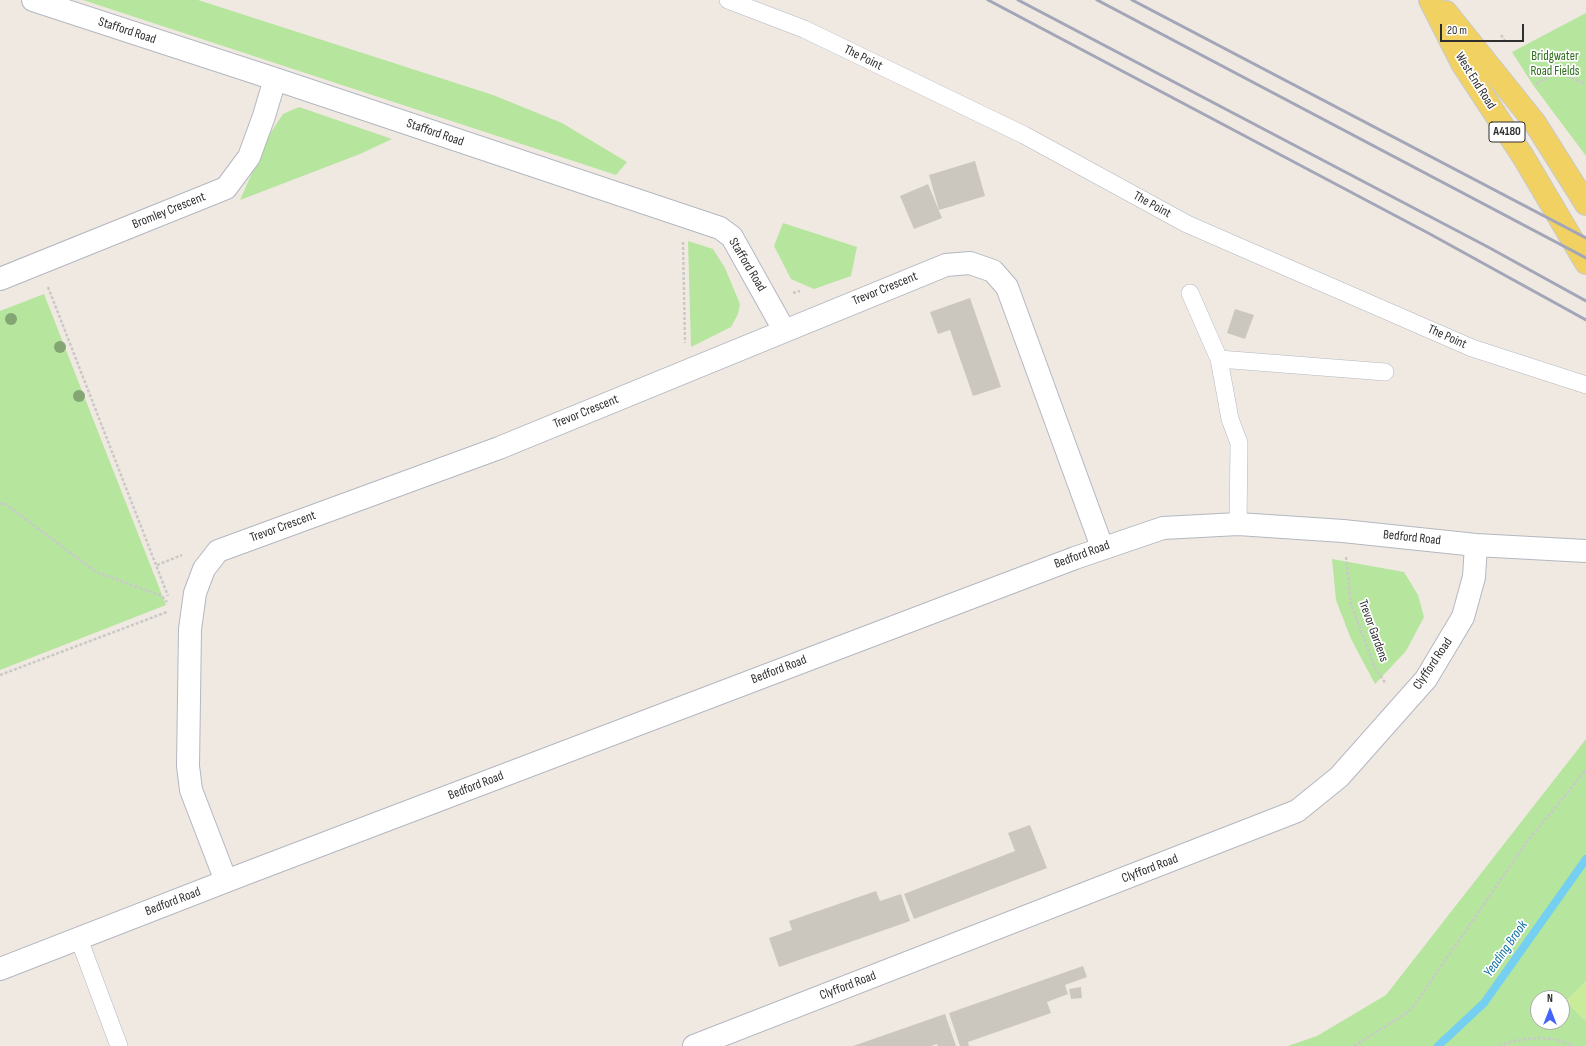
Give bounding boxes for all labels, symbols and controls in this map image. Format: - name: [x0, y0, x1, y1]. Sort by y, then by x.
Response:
- street label: Stafford Road: [96, 14, 158, 48]
- scale bar: [1442, 16, 1526, 42]
- text: 20 m: [1447, 23, 1467, 38]
- street label: The Point: [841, 42, 885, 74]
- park label: Bridgwater Road Fields: [1531, 49, 1579, 80]
- street label: West End Road: [1451, 50, 1499, 112]
- street label: Stafford Road: [404, 116, 466, 150]
- road number: A4180: [1489, 122, 1525, 142]
- street label: The Point: [1130, 188, 1174, 222]
- street label: Bromley Crescent: [130, 189, 208, 233]
- street label: Stafford Road: [725, 235, 769, 295]
- street label: Trevor Crescent: [850, 269, 920, 309]
- street label: The Point: [1425, 322, 1469, 352]
- street label: Trevor Crescent: [551, 392, 621, 432]
- street label: Trevor Crescent: [248, 508, 318, 546]
- street label: Bedford Road: [1382, 527, 1442, 549]
- street label: Bedford Road: [1052, 538, 1112, 572]
- street label: Trevor Gardens: [1355, 598, 1391, 664]
- street label: Clyfford Road: [1410, 635, 1456, 693]
- street label: Bedford Road: [749, 652, 809, 688]
- street label: Bedford Road: [446, 768, 506, 804]
- street label: Clyfford Road: [1120, 851, 1180, 887]
- street label: Bedford Road: [143, 884, 203, 920]
- water label: Yeading Brook: [1481, 918, 1531, 980]
- street label: Clyfford Road: [818, 968, 878, 1004]
- north arrow: [1530, 990, 1570, 1030]
- text: N: [1547, 992, 1553, 1005]

